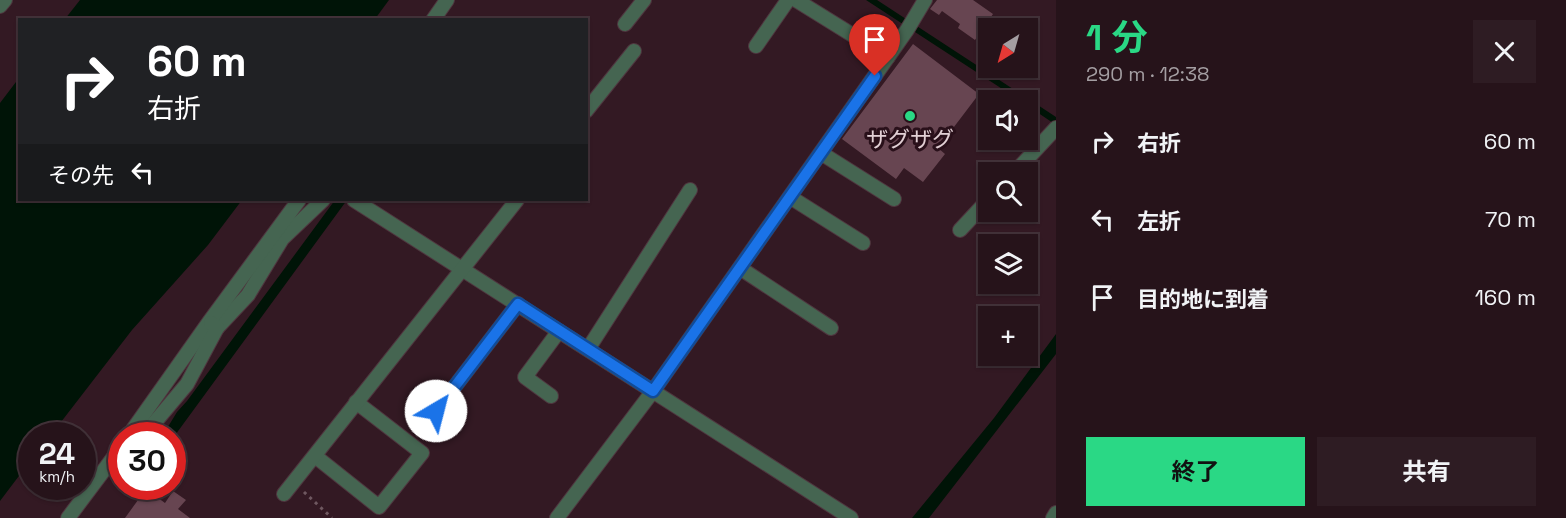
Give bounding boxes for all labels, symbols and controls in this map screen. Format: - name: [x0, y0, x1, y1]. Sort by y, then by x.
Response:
- pin: [849, 14, 900, 76]
- text: 1 分: [1086, 15, 1147, 61]
- north arrow: [978, 18, 1038, 78]
- map controls: [978, 18, 1038, 366]
- button: close: [1473, 20, 1536, 83]
- icon: arrive: [858, 23, 891, 56]
- text: 60 m: [147, 35, 247, 88]
- icon: right: [48, 42, 126, 120]
- text: 290 m · 12:38: [1086, 61, 1209, 87]
- button: sound: [978, 90, 1038, 150]
- text: 右折: [147, 91, 201, 126]
- marker: ザグザグ: [903, 109, 917, 123]
- place label: ザグザグ: [866, 125, 954, 153]
- icon: right: [1086, 125, 1119, 158]
- text: 60 m: [1484, 127, 1536, 155]
- text: 右折: [1137, 129, 1181, 157]
- icon: left: [126, 156, 159, 189]
- text: その先: [48, 161, 114, 189]
- button: search: [978, 162, 1038, 222]
- icon: left: [1086, 203, 1119, 236]
- text: 70 m: [1485, 205, 1536, 233]
- text: 左折: [1137, 207, 1181, 235]
- button: layers: [978, 234, 1038, 294]
- icon: arrive: [1086, 281, 1119, 314]
- text: 160 m: [1475, 283, 1536, 311]
- text: 目的地に到着: [1137, 285, 1269, 313]
- button: +: [978, 306, 1038, 366]
- position arrow: [404, 379, 468, 443]
- speed limit sign: 30: [108, 422, 186, 500]
- text: 24: [39, 434, 75, 473]
- button: 終了: [1086, 437, 1305, 506]
- button: 共有: [1317, 437, 1536, 506]
- text: km/h: [39, 467, 75, 486]

